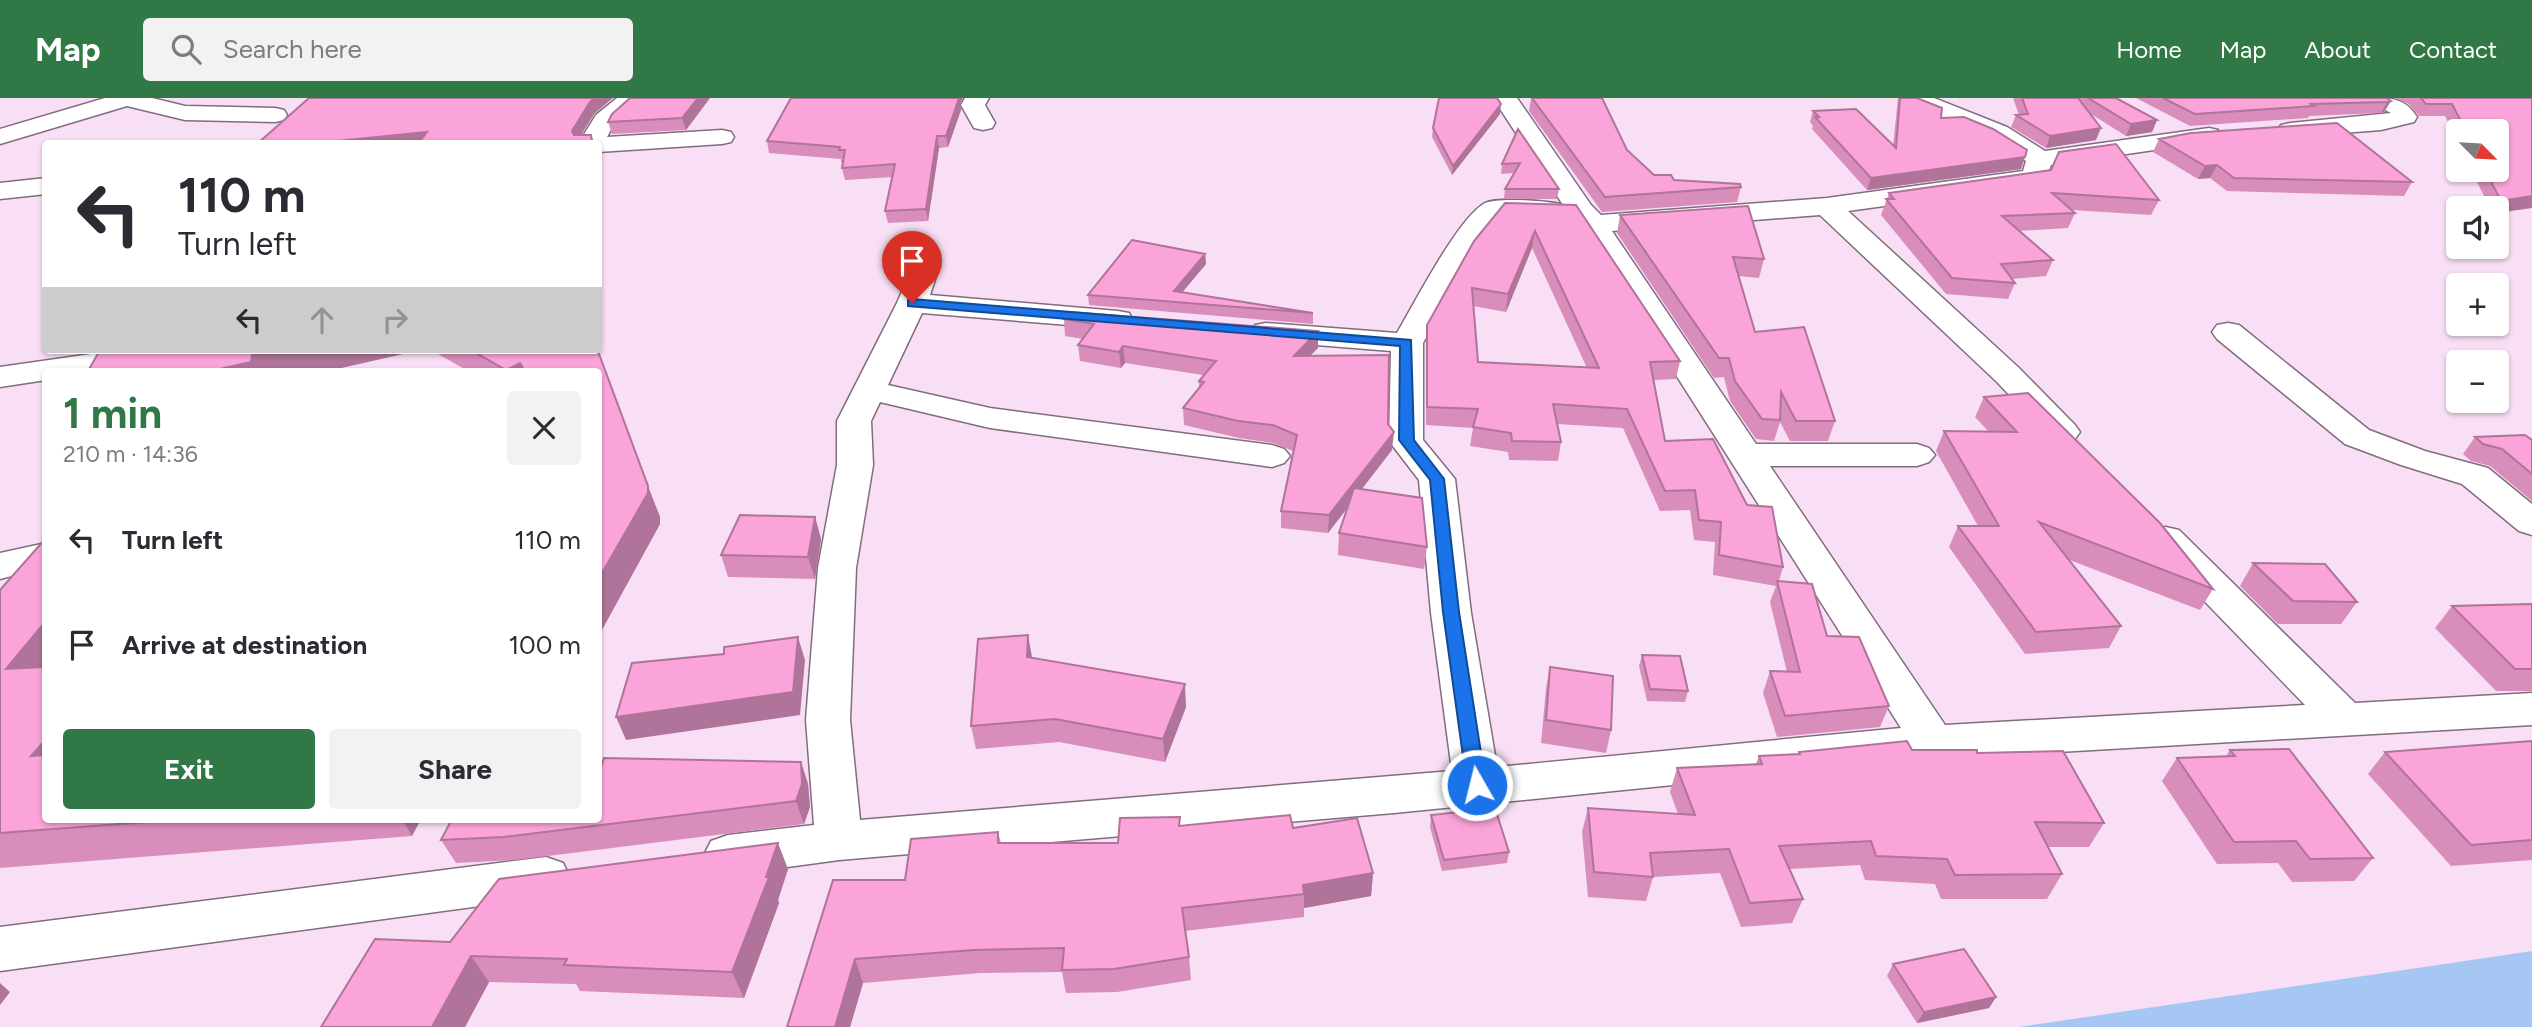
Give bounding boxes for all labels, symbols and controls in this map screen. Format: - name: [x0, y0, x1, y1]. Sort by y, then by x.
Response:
- search box: [143, 18, 633, 81]
- text: Map: [35, 30, 101, 69]
- icon: search: [167, 30, 205, 68]
- text: Search here: [223, 33, 362, 65]
- text: Home: [2116, 35, 2182, 64]
- text: Map: [2220, 35, 2266, 64]
- text: About: [2304, 35, 2371, 64]
- text: Contact: [2409, 35, 2497, 64]
- north arrow: [2446, 119, 2510, 182]
- map controls: [2446, 119, 2509, 413]
- text: 110 m: [178, 165, 306, 224]
- icon: left: [63, 168, 154, 259]
- button: sound: [2446, 196, 2509, 259]
- text: Turn left: [178, 225, 297, 263]
- pin: [882, 231, 942, 303]
- icon: arrive: [893, 242, 931, 280]
- button: +: [2446, 273, 2509, 336]
- icon: left: [230, 301, 268, 339]
- icon: ahead: [303, 301, 341, 339]
- icon: right: [376, 301, 414, 339]
- button: −: [2446, 350, 2509, 413]
- text: 1 min: [63, 388, 162, 439]
- button: close: [507, 391, 581, 465]
- text: 210 m · 14:36: [63, 440, 198, 468]
- icon: left: [63, 521, 101, 559]
- text: Turn left: [122, 524, 223, 556]
- text: 110 m: [514, 524, 581, 556]
- icon: arrive: [63, 626, 101, 664]
- text: Arrive at destination: [122, 629, 367, 661]
- text: 100 m: [508, 629, 581, 661]
- button: Exit: [63, 729, 315, 809]
- button: Share: [329, 729, 581, 809]
- position arrow: [1440, 748, 1514, 822]

